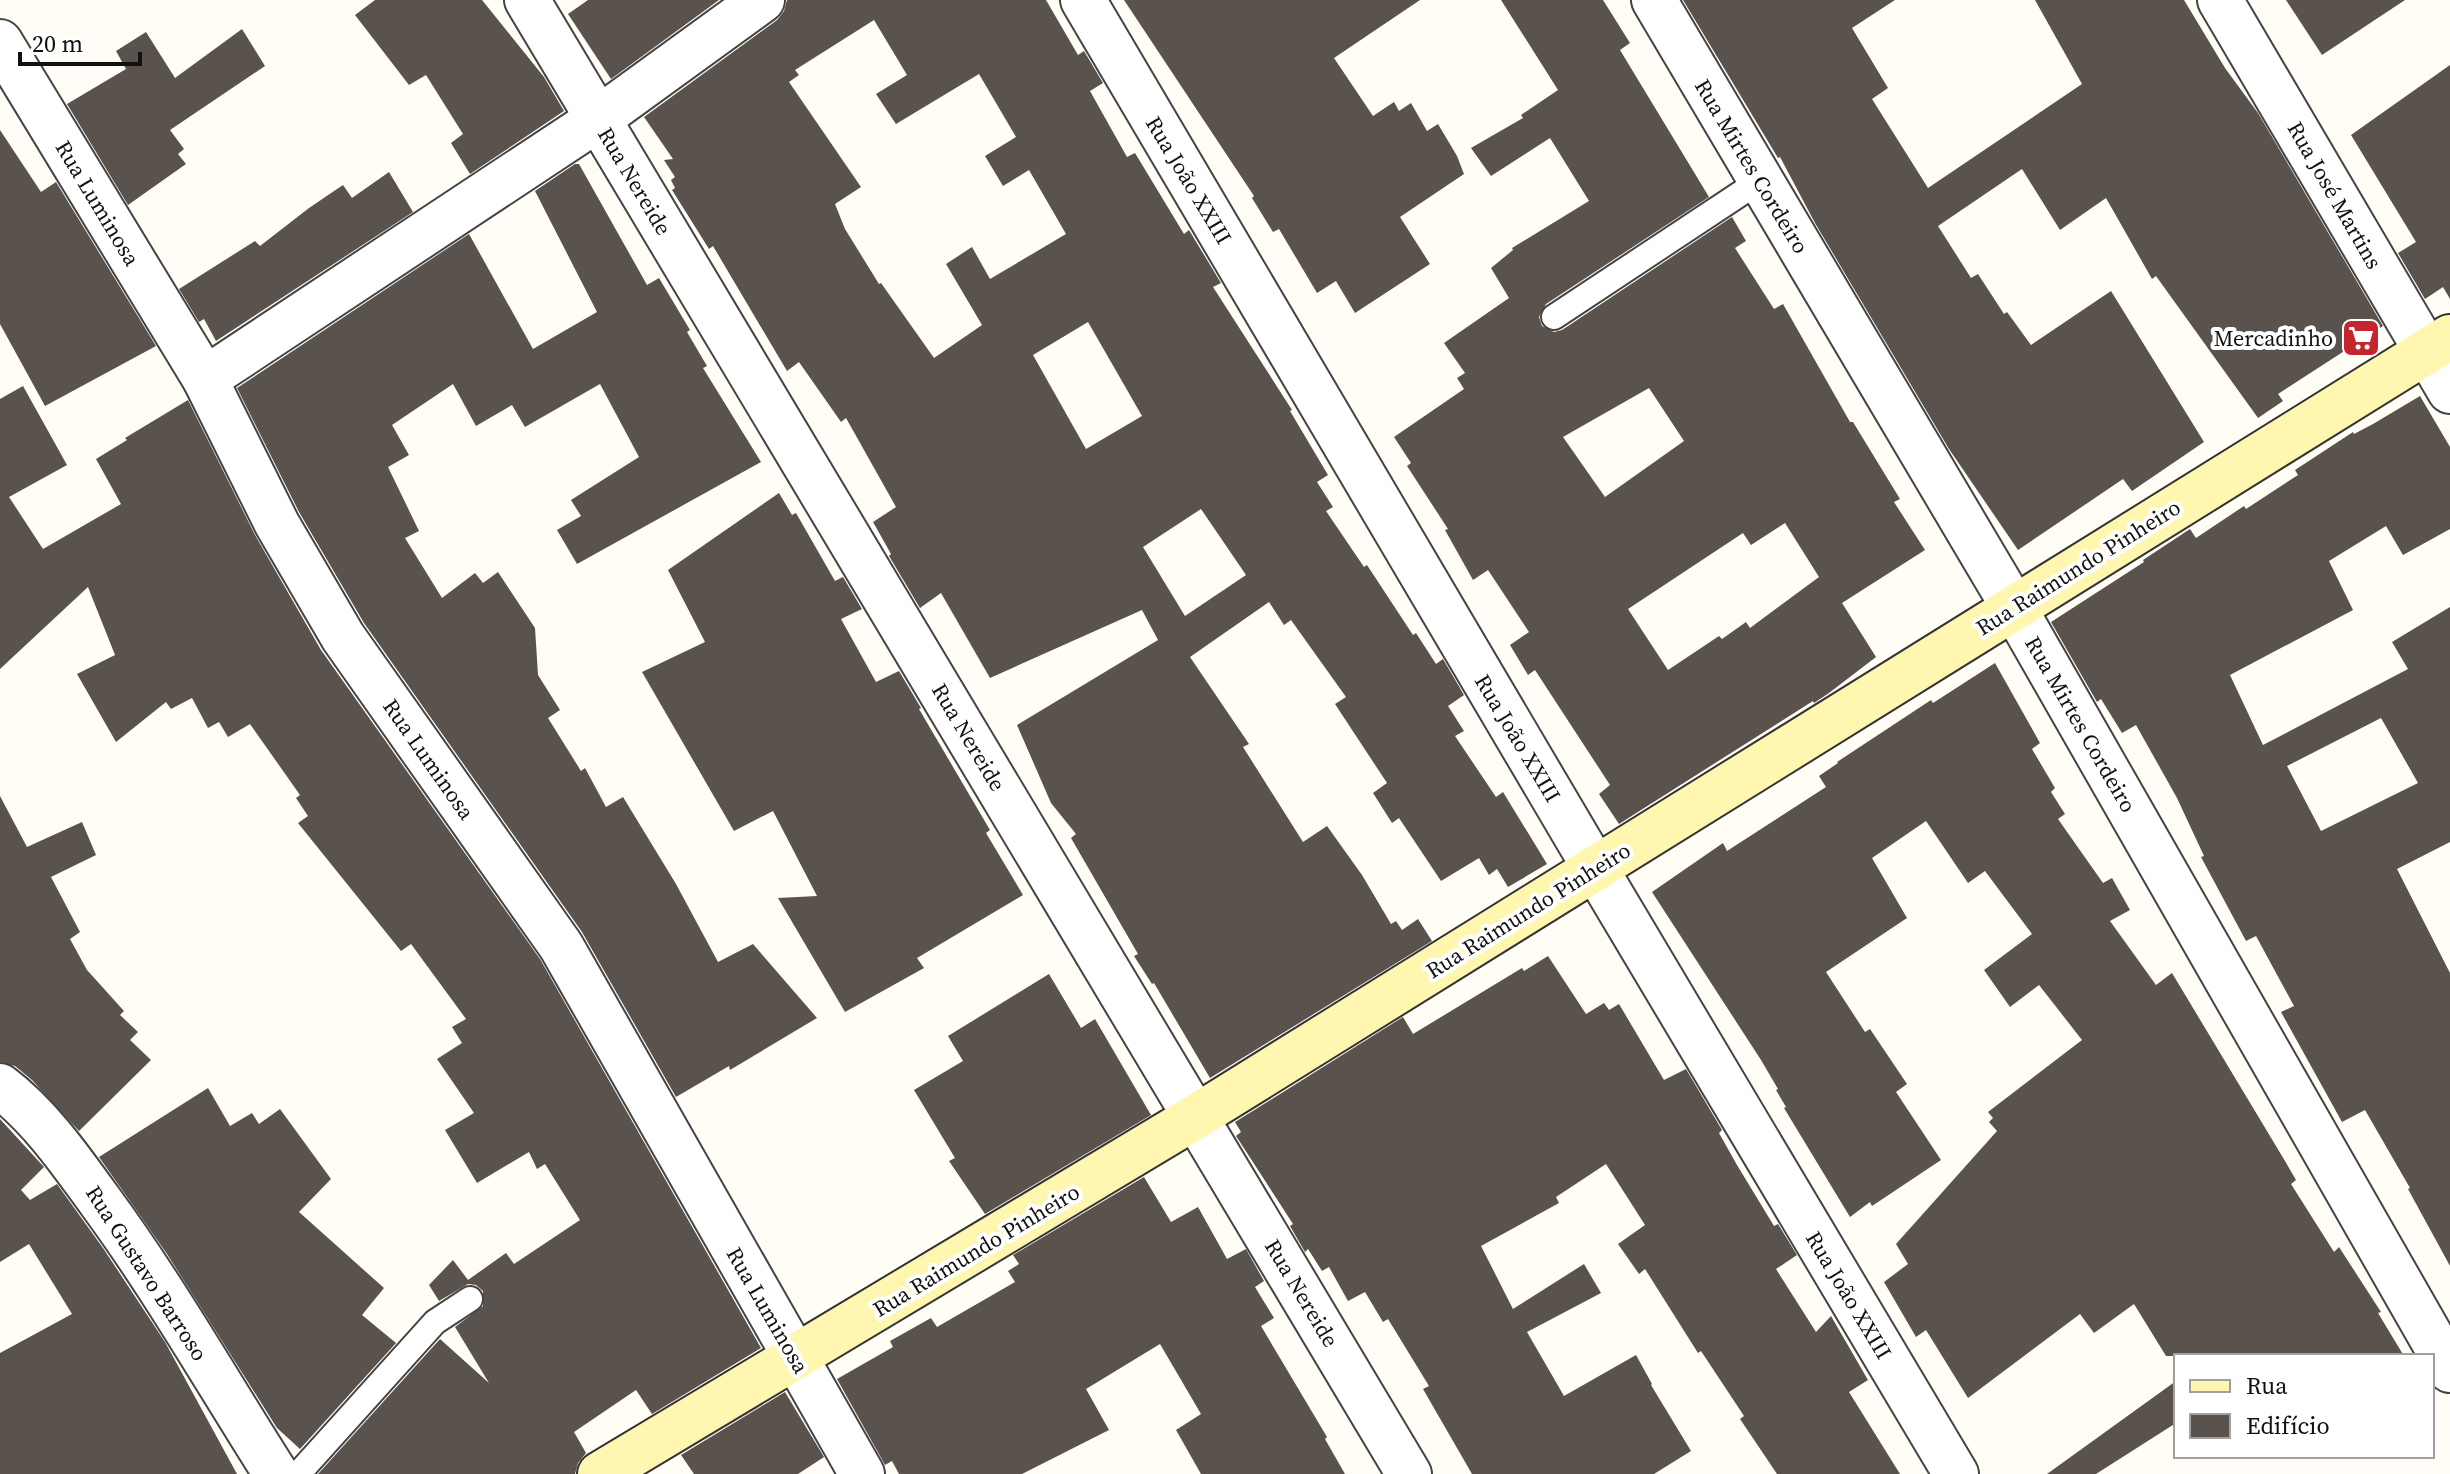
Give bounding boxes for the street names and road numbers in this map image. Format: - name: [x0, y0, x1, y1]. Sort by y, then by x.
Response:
- street label: Rua Mirtes Cordeiro: [1688, 73, 1816, 259]
- street label: Rua João XXIII: [1139, 110, 1239, 250]
- street label: Rua José Martins: [2281, 116, 2389, 274]
- street label: Rua Nereide: [591, 121, 679, 241]
- street label: Rua Luminosa: [49, 135, 148, 272]
- street label: Rua Raimundo Pinheiro: [1970, 492, 2186, 642]
- street label: Rua Mirtes Cordeiro: [2018, 630, 2144, 818]
- street label: Rua João XXIII: [1468, 668, 1568, 808]
- street label: Rua Nereide: [925, 677, 1013, 797]
- street label: Rua Luminosa: [376, 693, 482, 826]
- street label: Rua Raimundo Pinheiro: [1420, 835, 1636, 985]
- street label: Rua Raimundo Pinheiro: [867, 1176, 1085, 1324]
- street label: Rua Gustavo Barroso: [79, 1180, 215, 1366]
- street label: Rua João XXIII: [1799, 1225, 1899, 1365]
- street label: Rua Nereide: [1258, 1233, 1346, 1353]
- street label: Rua Luminosa: [720, 1241, 817, 1379]

